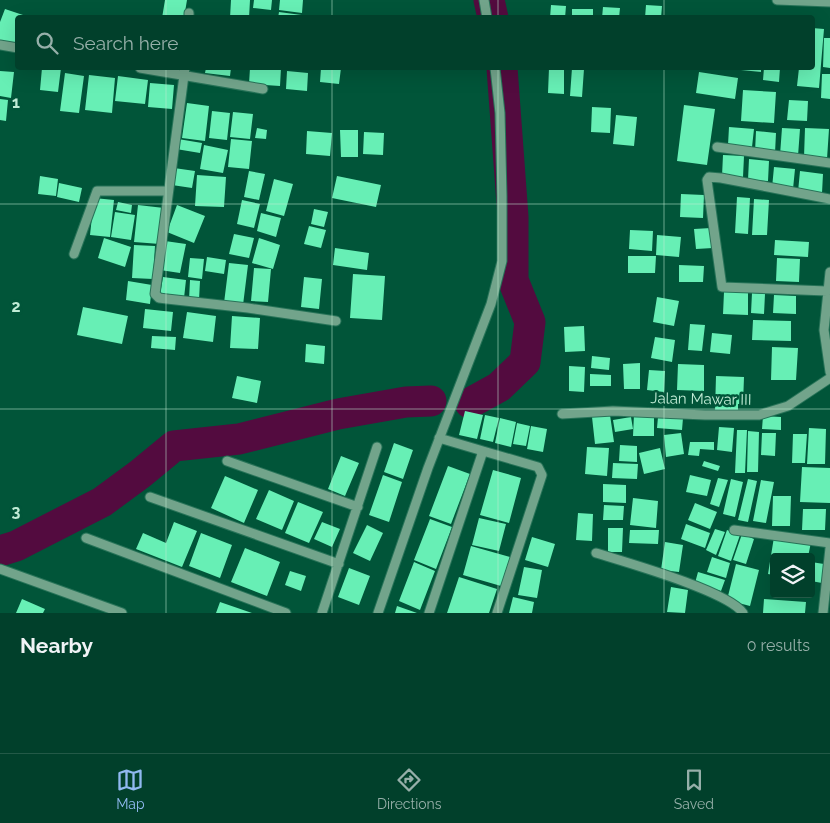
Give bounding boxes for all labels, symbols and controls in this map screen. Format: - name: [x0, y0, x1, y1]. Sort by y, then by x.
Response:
- search box: [15, 15, 815, 70]
- icon: search: [33, 29, 61, 57]
- text: Search here: [73, 32, 179, 54]
- text: 1: [12, 93, 20, 112]
- text: 2: [11, 297, 21, 316]
- street label: Jalan Mawar III: [650, 389, 752, 409]
- text: 3: [12, 502, 21, 521]
- map controls: [770, 553, 815, 598]
- button: layers: [770, 553, 815, 598]
- text: Nearby: [20, 633, 93, 658]
- text: 0 results: [747, 636, 810, 655]
- tab: Map: [116, 766, 145, 812]
- tab: Directions: [377, 766, 442, 812]
- tab: Saved: [674, 766, 714, 812]

